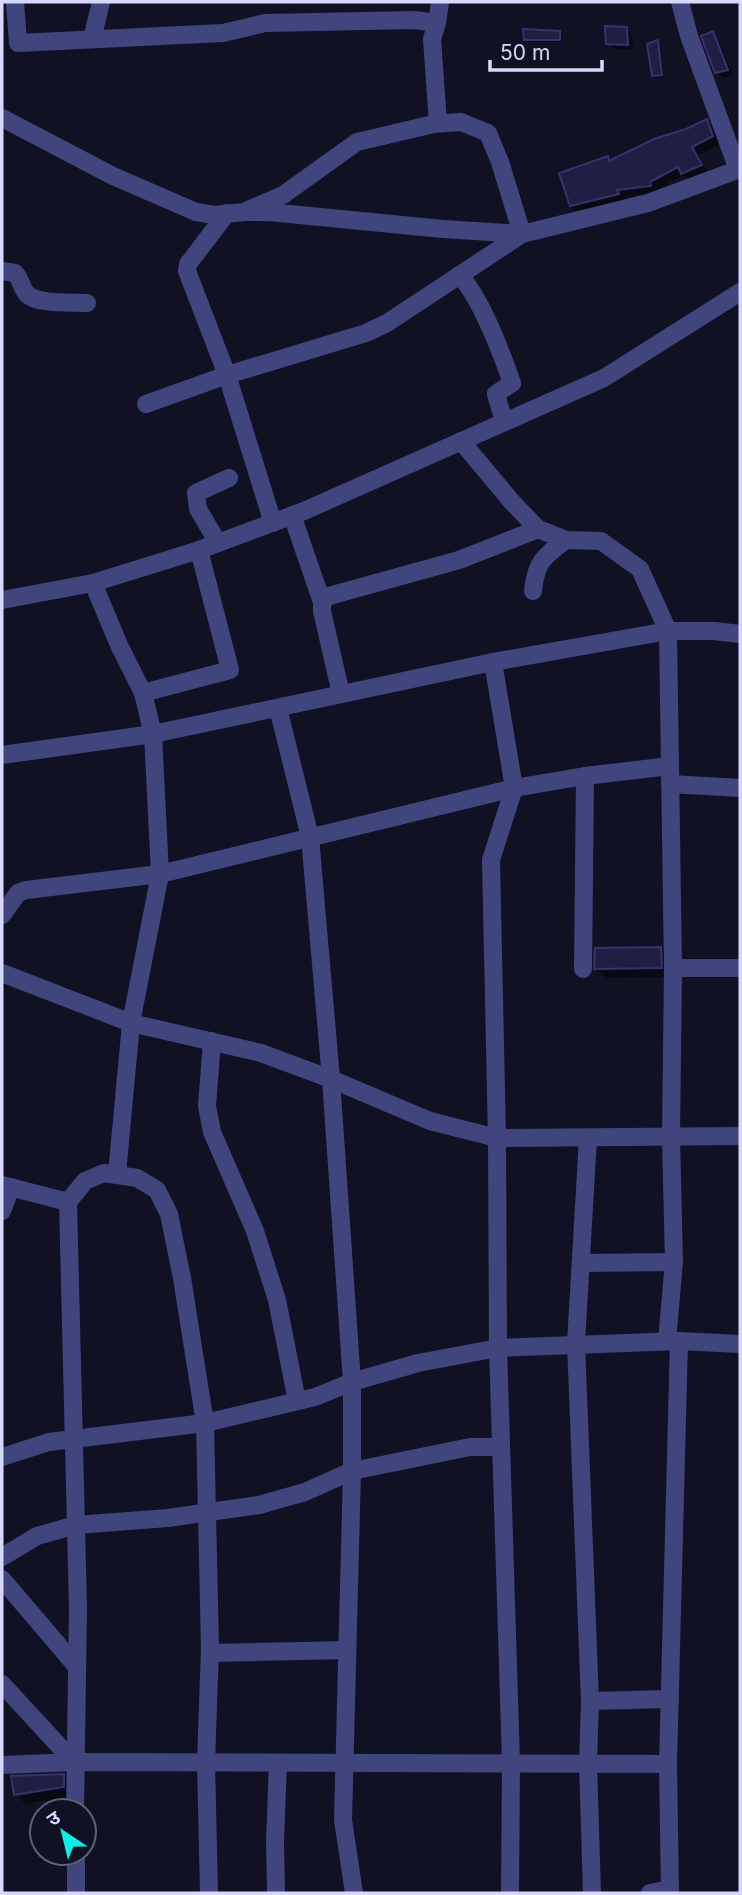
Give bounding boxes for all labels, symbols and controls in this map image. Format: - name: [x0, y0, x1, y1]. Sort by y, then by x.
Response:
- scale bar: [490, 28, 602, 72]
- text: 50 m: [500, 40, 550, 65]
- north arrow: [28, 1797, 98, 1867]
- text: उ: [42, 1805, 65, 1831]

